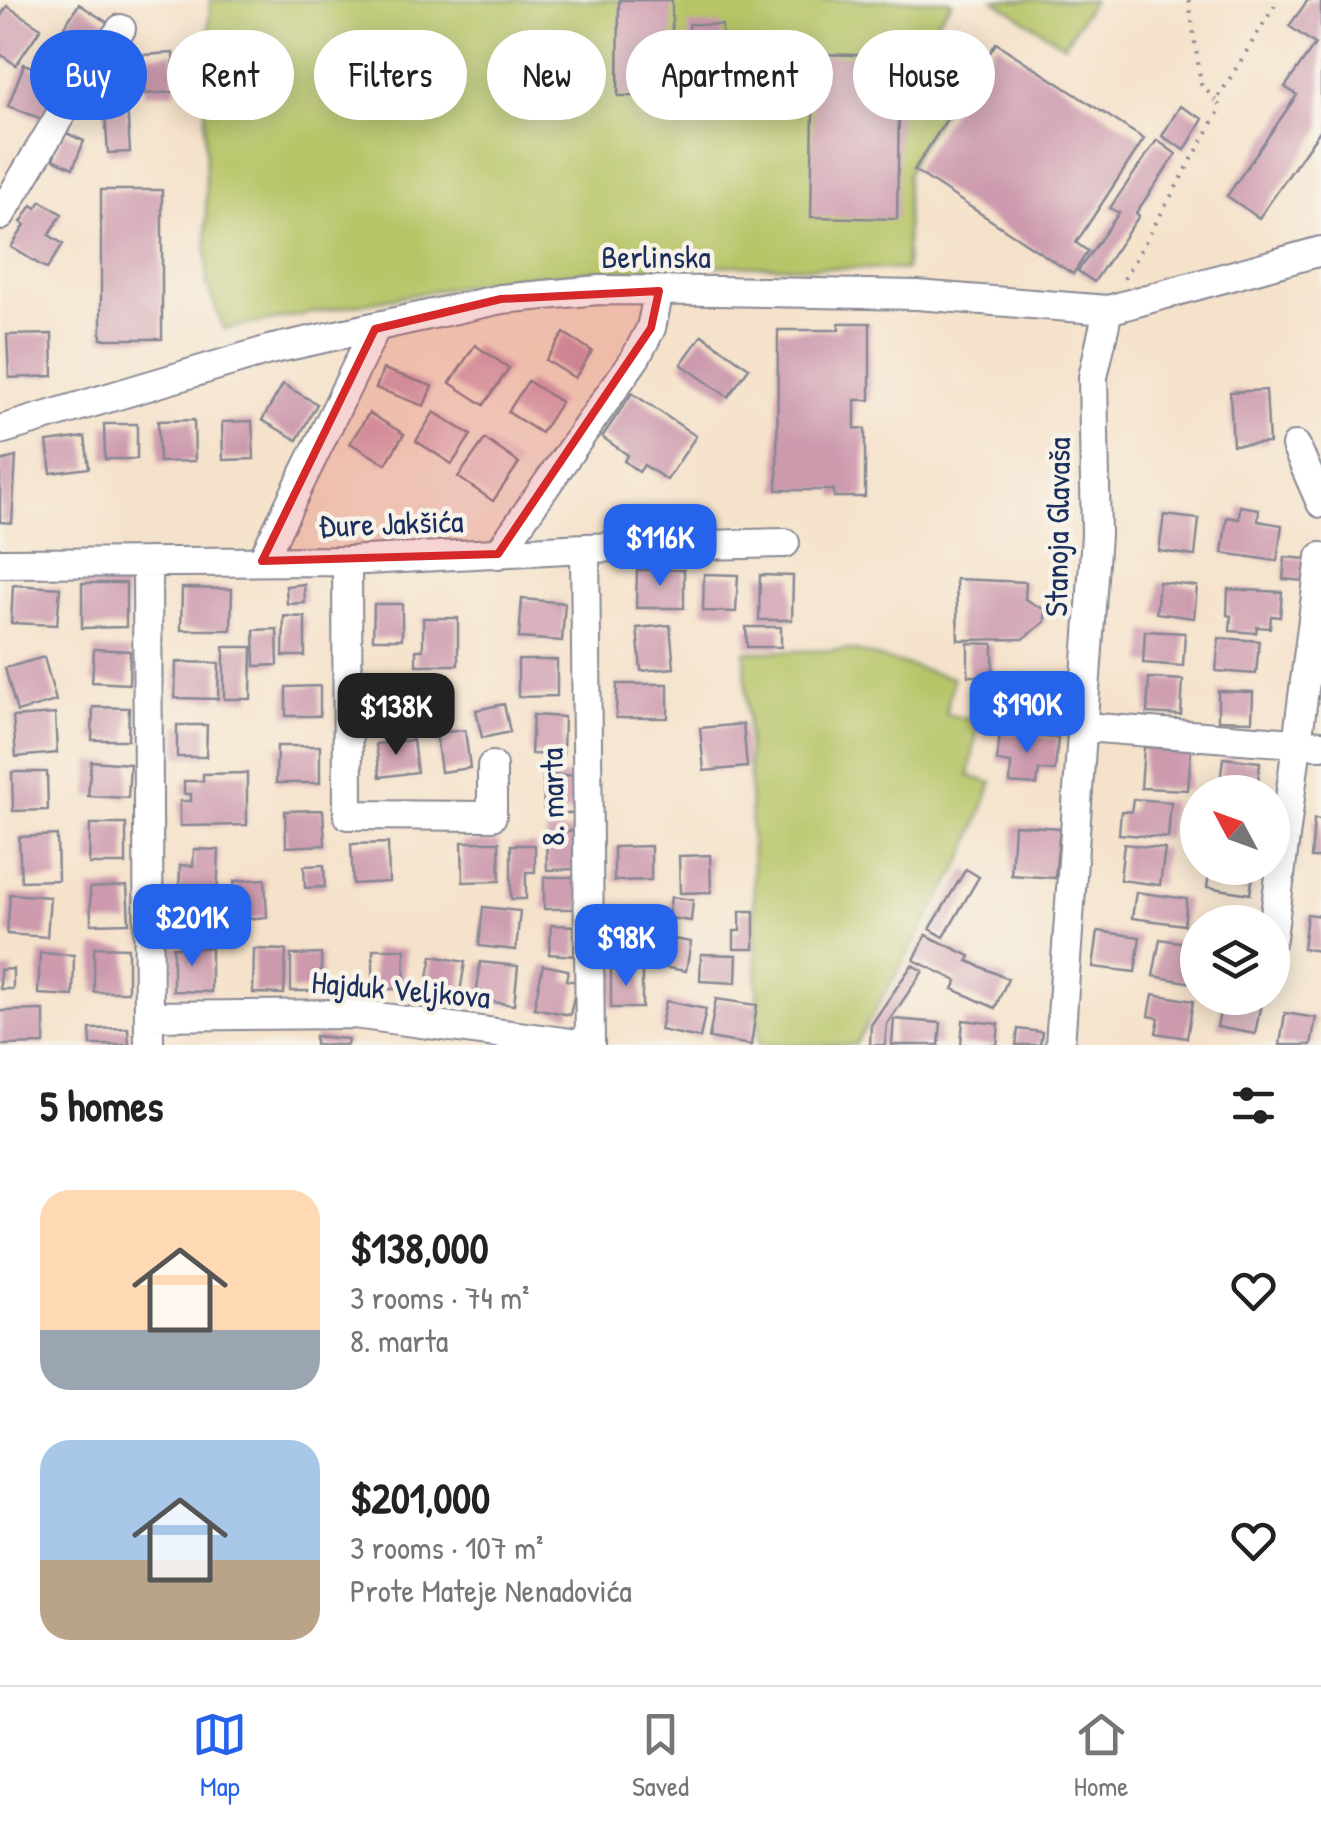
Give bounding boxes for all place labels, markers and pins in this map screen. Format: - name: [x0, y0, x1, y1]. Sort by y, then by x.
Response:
- pin: $116K: [590, 504, 730, 589]
- pin: $190K: [957, 671, 1097, 756]
- pin: $138K: [326, 673, 466, 758]
- pin: $201K: [122, 884, 262, 969]
- pin: $98K: [567, 904, 685, 989]

